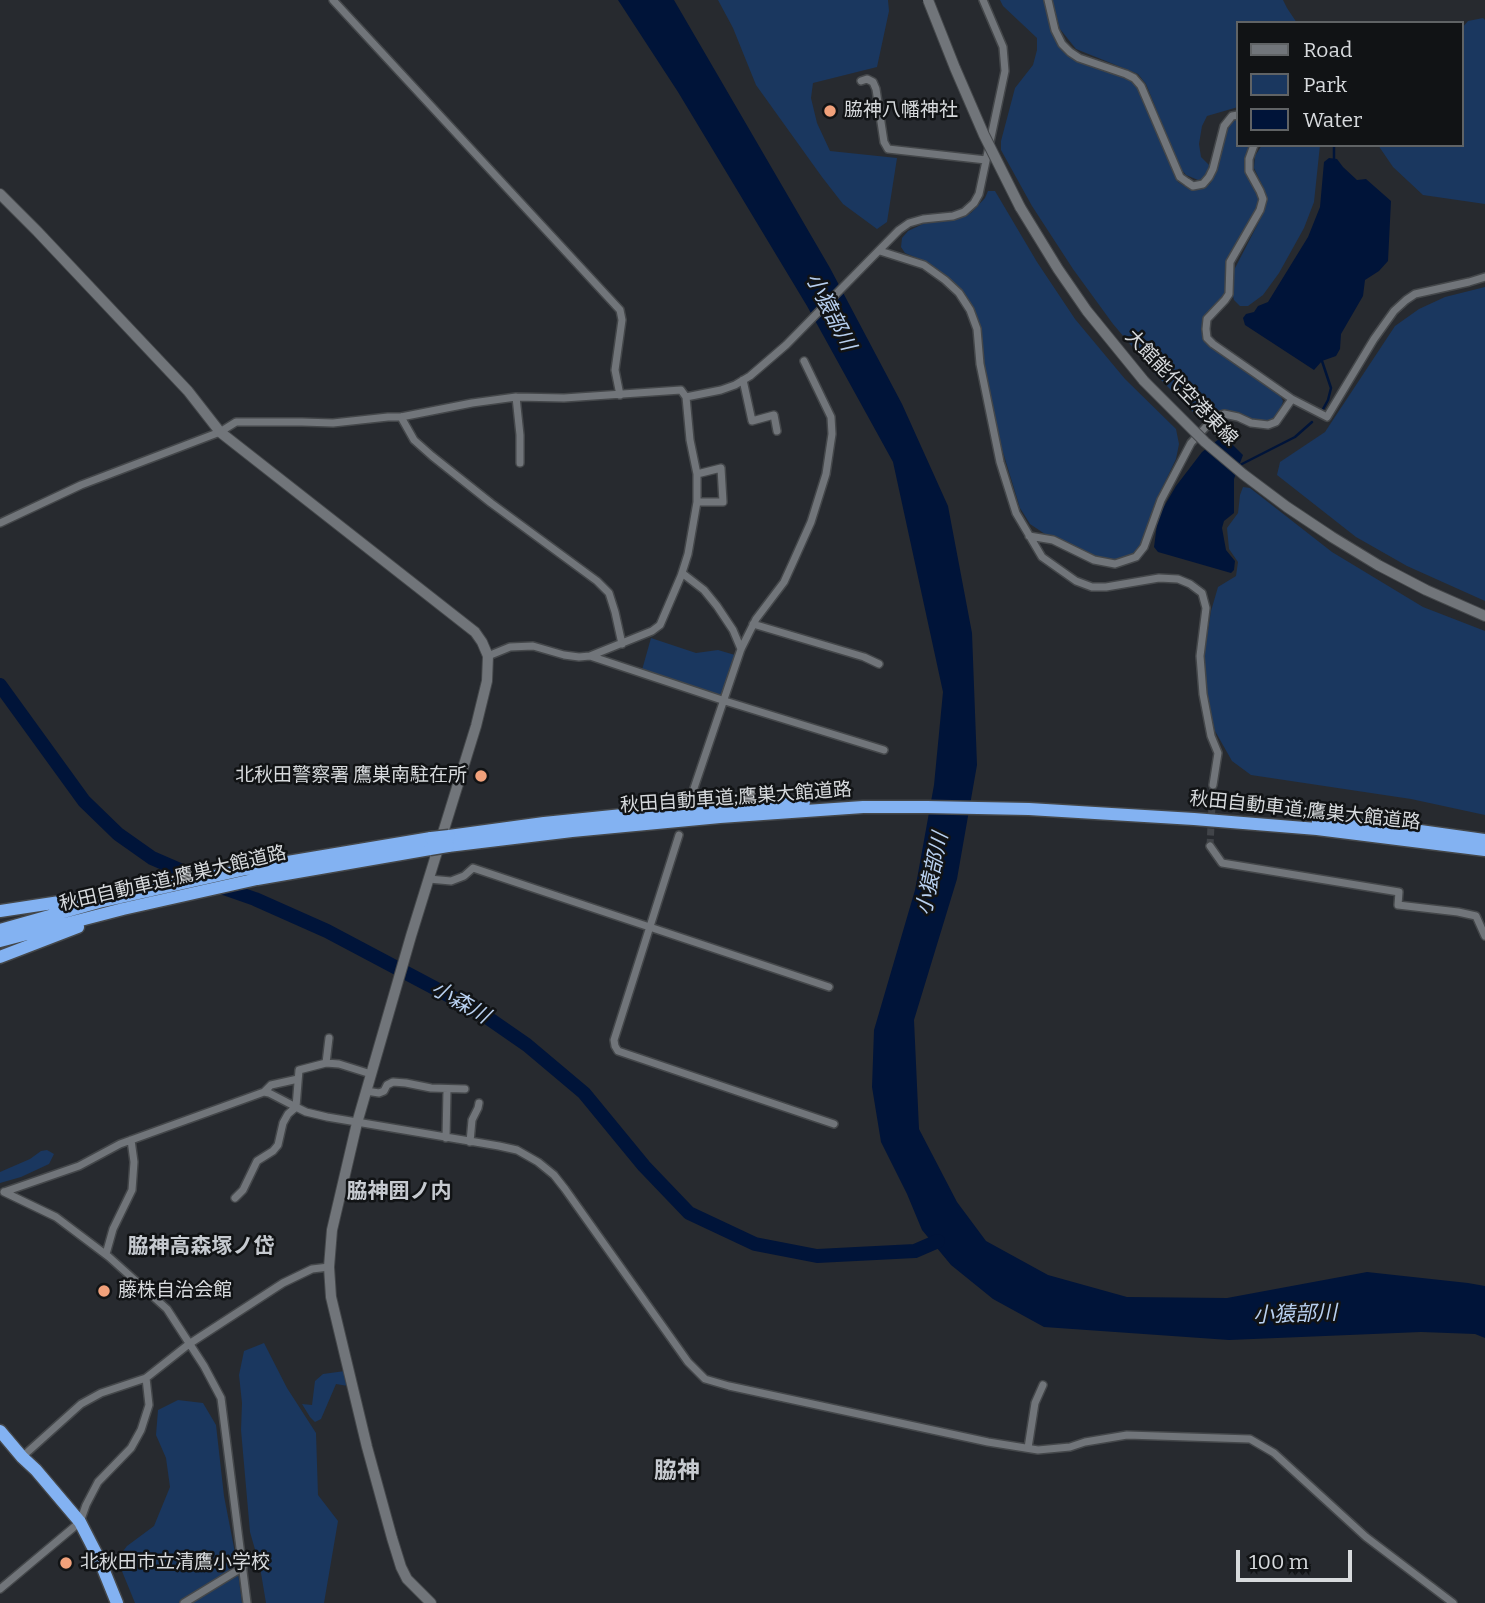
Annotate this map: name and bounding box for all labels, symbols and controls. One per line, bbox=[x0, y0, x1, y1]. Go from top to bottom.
legend bbox=[1236, 21, 1464, 147]
text: Road bbox=[1303, 37, 1352, 63]
text: Park bbox=[1303, 72, 1347, 98]
place label: 脇神八幡神社 bbox=[844, 100, 958, 122]
marker: 脇神八幡神社 bbox=[822, 103, 838, 119]
text: Water bbox=[1303, 107, 1362, 133]
water label: 小猿部川 bbox=[800, 269, 860, 355]
street label: 大館能代空港東線 bbox=[1120, 325, 1242, 451]
place label: 北秋田警察署 鷹巣南駐在所 bbox=[235, 765, 467, 787]
marker: 北秋田警察署 鷹巣南駐在所 bbox=[473, 768, 489, 784]
street label: 秋田自動車道;鷹巣大館道路 bbox=[619, 779, 853, 817]
street label: 秋田自動車道;鷹巣大館道路 bbox=[1188, 788, 1422, 834]
water label: 小猿部川 bbox=[912, 830, 954, 918]
street label: 秋田自動車道;鷹巣大館道路 bbox=[57, 842, 289, 916]
water label: 小森川 bbox=[426, 976, 494, 1030]
district label: 脇神囲ノ内 bbox=[347, 1179, 451, 1205]
district label: 脇神高森塚ノ岱 bbox=[128, 1234, 274, 1260]
place label: 藤株自治会館 bbox=[118, 1280, 232, 1302]
marker: 藤株自治会館 bbox=[96, 1283, 112, 1299]
water label: 小猿部川 bbox=[1253, 1301, 1337, 1329]
district label: 脇神 bbox=[654, 1458, 700, 1486]
scale bar bbox=[1240, 1536, 1356, 1580]
text: 100 m bbox=[1249, 1549, 1309, 1575]
place label: 北秋田市立清鷹小学校 bbox=[80, 1552, 270, 1574]
marker: 北秋田市立清鷹小学校 bbox=[58, 1555, 74, 1571]

